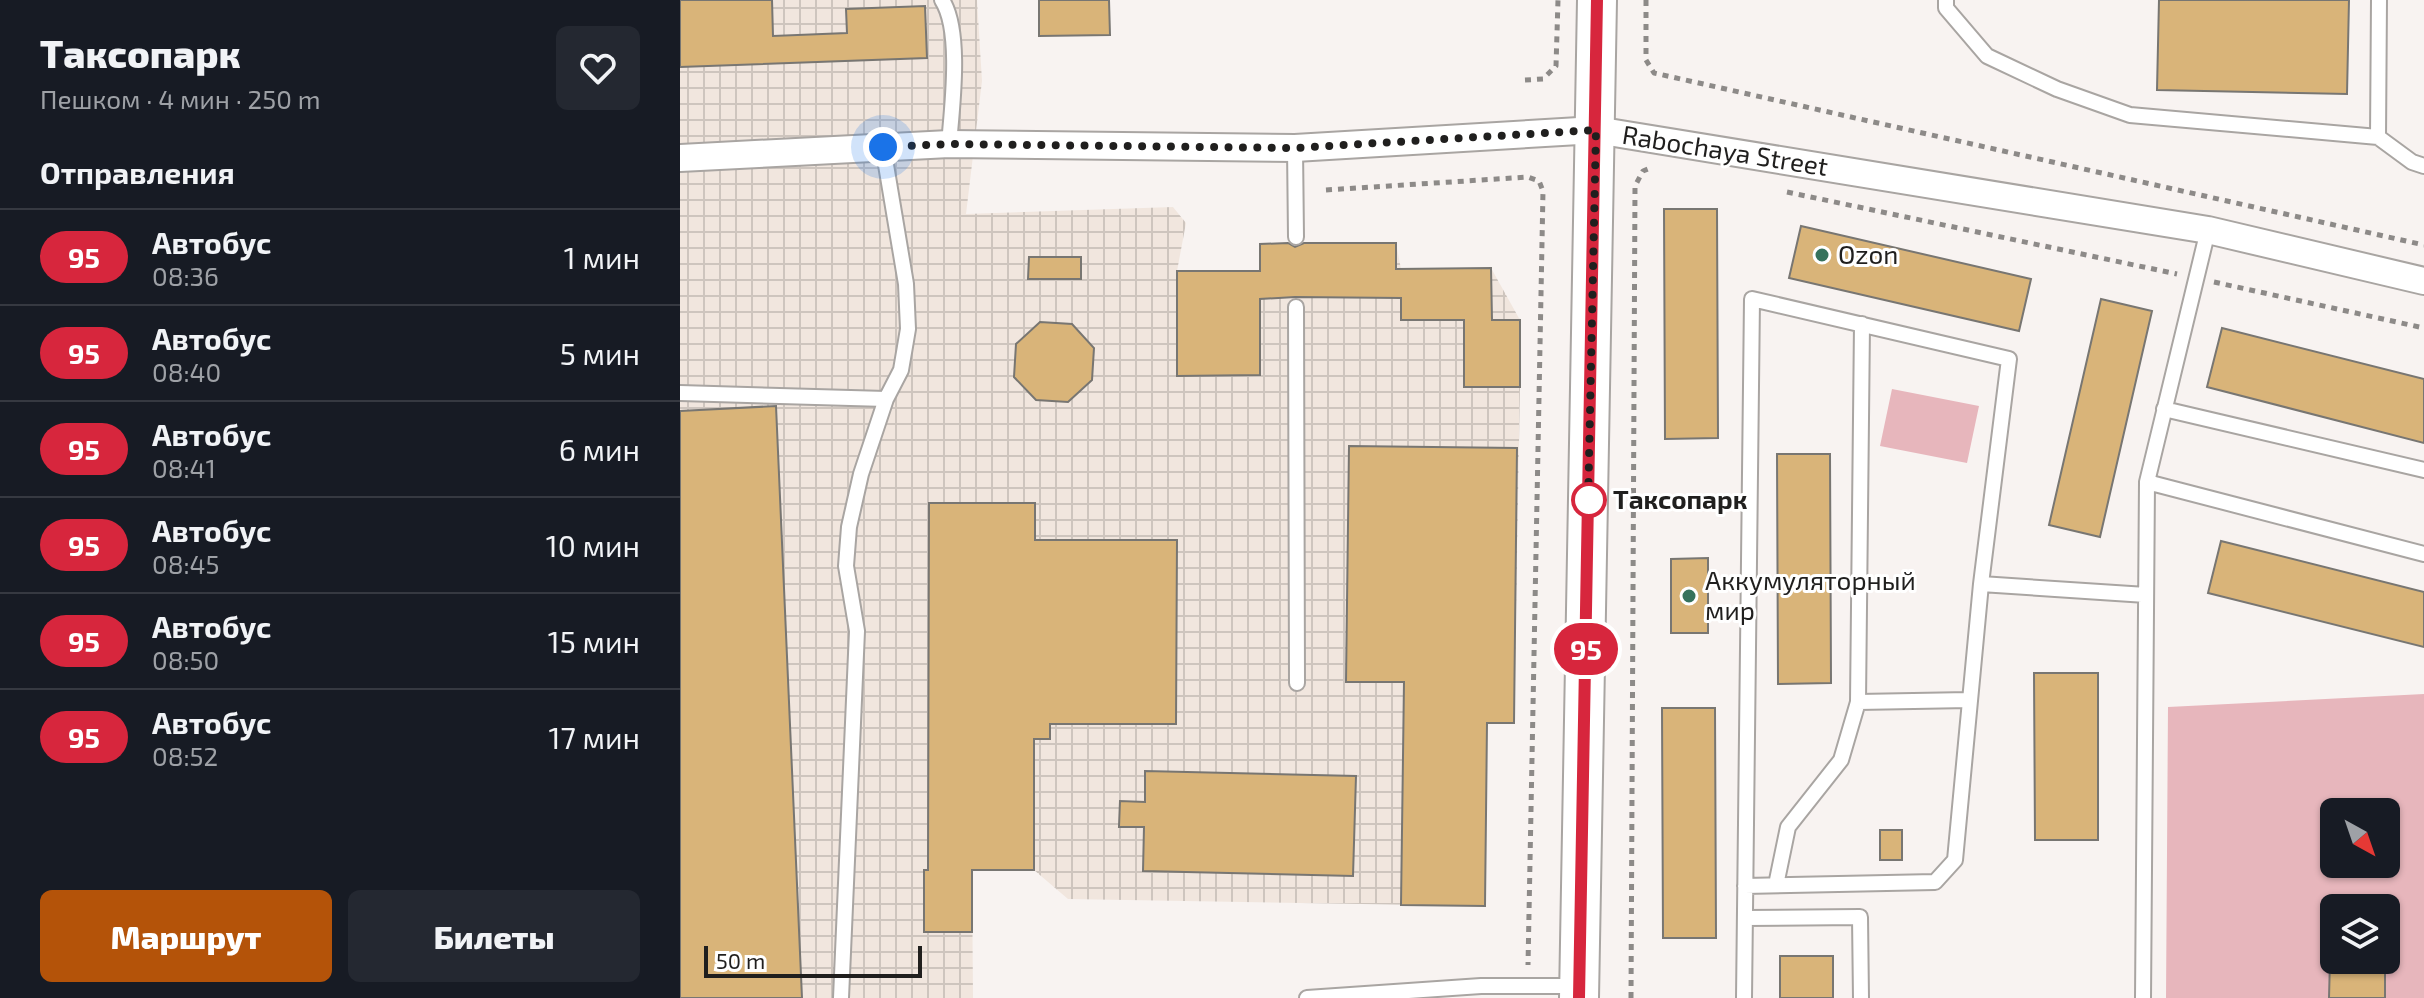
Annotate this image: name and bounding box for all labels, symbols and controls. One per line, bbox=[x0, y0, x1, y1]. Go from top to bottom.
button: heart bbox=[556, 26, 640, 110]
text: Таксопарк bbox=[40, 30, 241, 76]
text: Пешком · 4 мин · 250 m bbox=[40, 83, 320, 114]
street label: Rabochaya Street bbox=[1620, 118, 1830, 181]
your location bbox=[863, 127, 903, 167]
text: Отправления bbox=[40, 154, 235, 190]
text: Автобус bbox=[152, 224, 271, 260]
place label: Ozon bbox=[1838, 238, 1898, 269]
text: 1 мин bbox=[564, 239, 640, 275]
text: 95 bbox=[68, 240, 100, 274]
marker: Ozon bbox=[1813, 246, 1831, 264]
text: 08:36 bbox=[152, 260, 219, 291]
text: Автобус bbox=[152, 320, 271, 356]
text: 5 мин bbox=[560, 335, 640, 371]
text: 95 bbox=[68, 336, 100, 370]
text: 08:40 bbox=[152, 356, 221, 387]
text: Автобус bbox=[152, 416, 271, 452]
text: 6 мин bbox=[559, 431, 640, 467]
text: 95 bbox=[68, 432, 100, 466]
text: 08:41 bbox=[152, 452, 216, 483]
marker: Таксопарк bbox=[1572, 483, 1606, 517]
place label: Таксопарк bbox=[1613, 483, 1748, 514]
text: Автобус bbox=[152, 512, 271, 548]
text: 10 мин bbox=[546, 527, 640, 563]
text: 95 bbox=[68, 528, 100, 562]
text: 08:45 bbox=[152, 548, 220, 579]
place label: Аккумуляторный мир bbox=[1705, 564, 1916, 625]
marker: Аккумуляторный мир bbox=[1680, 587, 1698, 605]
text: Автобус bbox=[152, 608, 271, 644]
text: 15 мин bbox=[548, 623, 640, 659]
line badge: 95 bbox=[1550, 623, 1622, 675]
text: 95 bbox=[68, 624, 100, 658]
text: 95 bbox=[1570, 632, 1602, 666]
text: 08:50 bbox=[152, 644, 219, 675]
text: Автобус bbox=[152, 704, 271, 740]
text: 17 мин bbox=[549, 719, 640, 755]
text: 95 bbox=[68, 720, 100, 754]
text: 08:52 bbox=[152, 740, 218, 771]
north arrow bbox=[2320, 798, 2400, 878]
map controls bbox=[2320, 798, 2400, 974]
button: Маршрут bbox=[40, 890, 332, 982]
button: Билеты bbox=[348, 890, 640, 982]
button: layers bbox=[2320, 894, 2400, 974]
scale bar bbox=[704, 942, 922, 978]
text: 50 m bbox=[716, 947, 765, 973]

